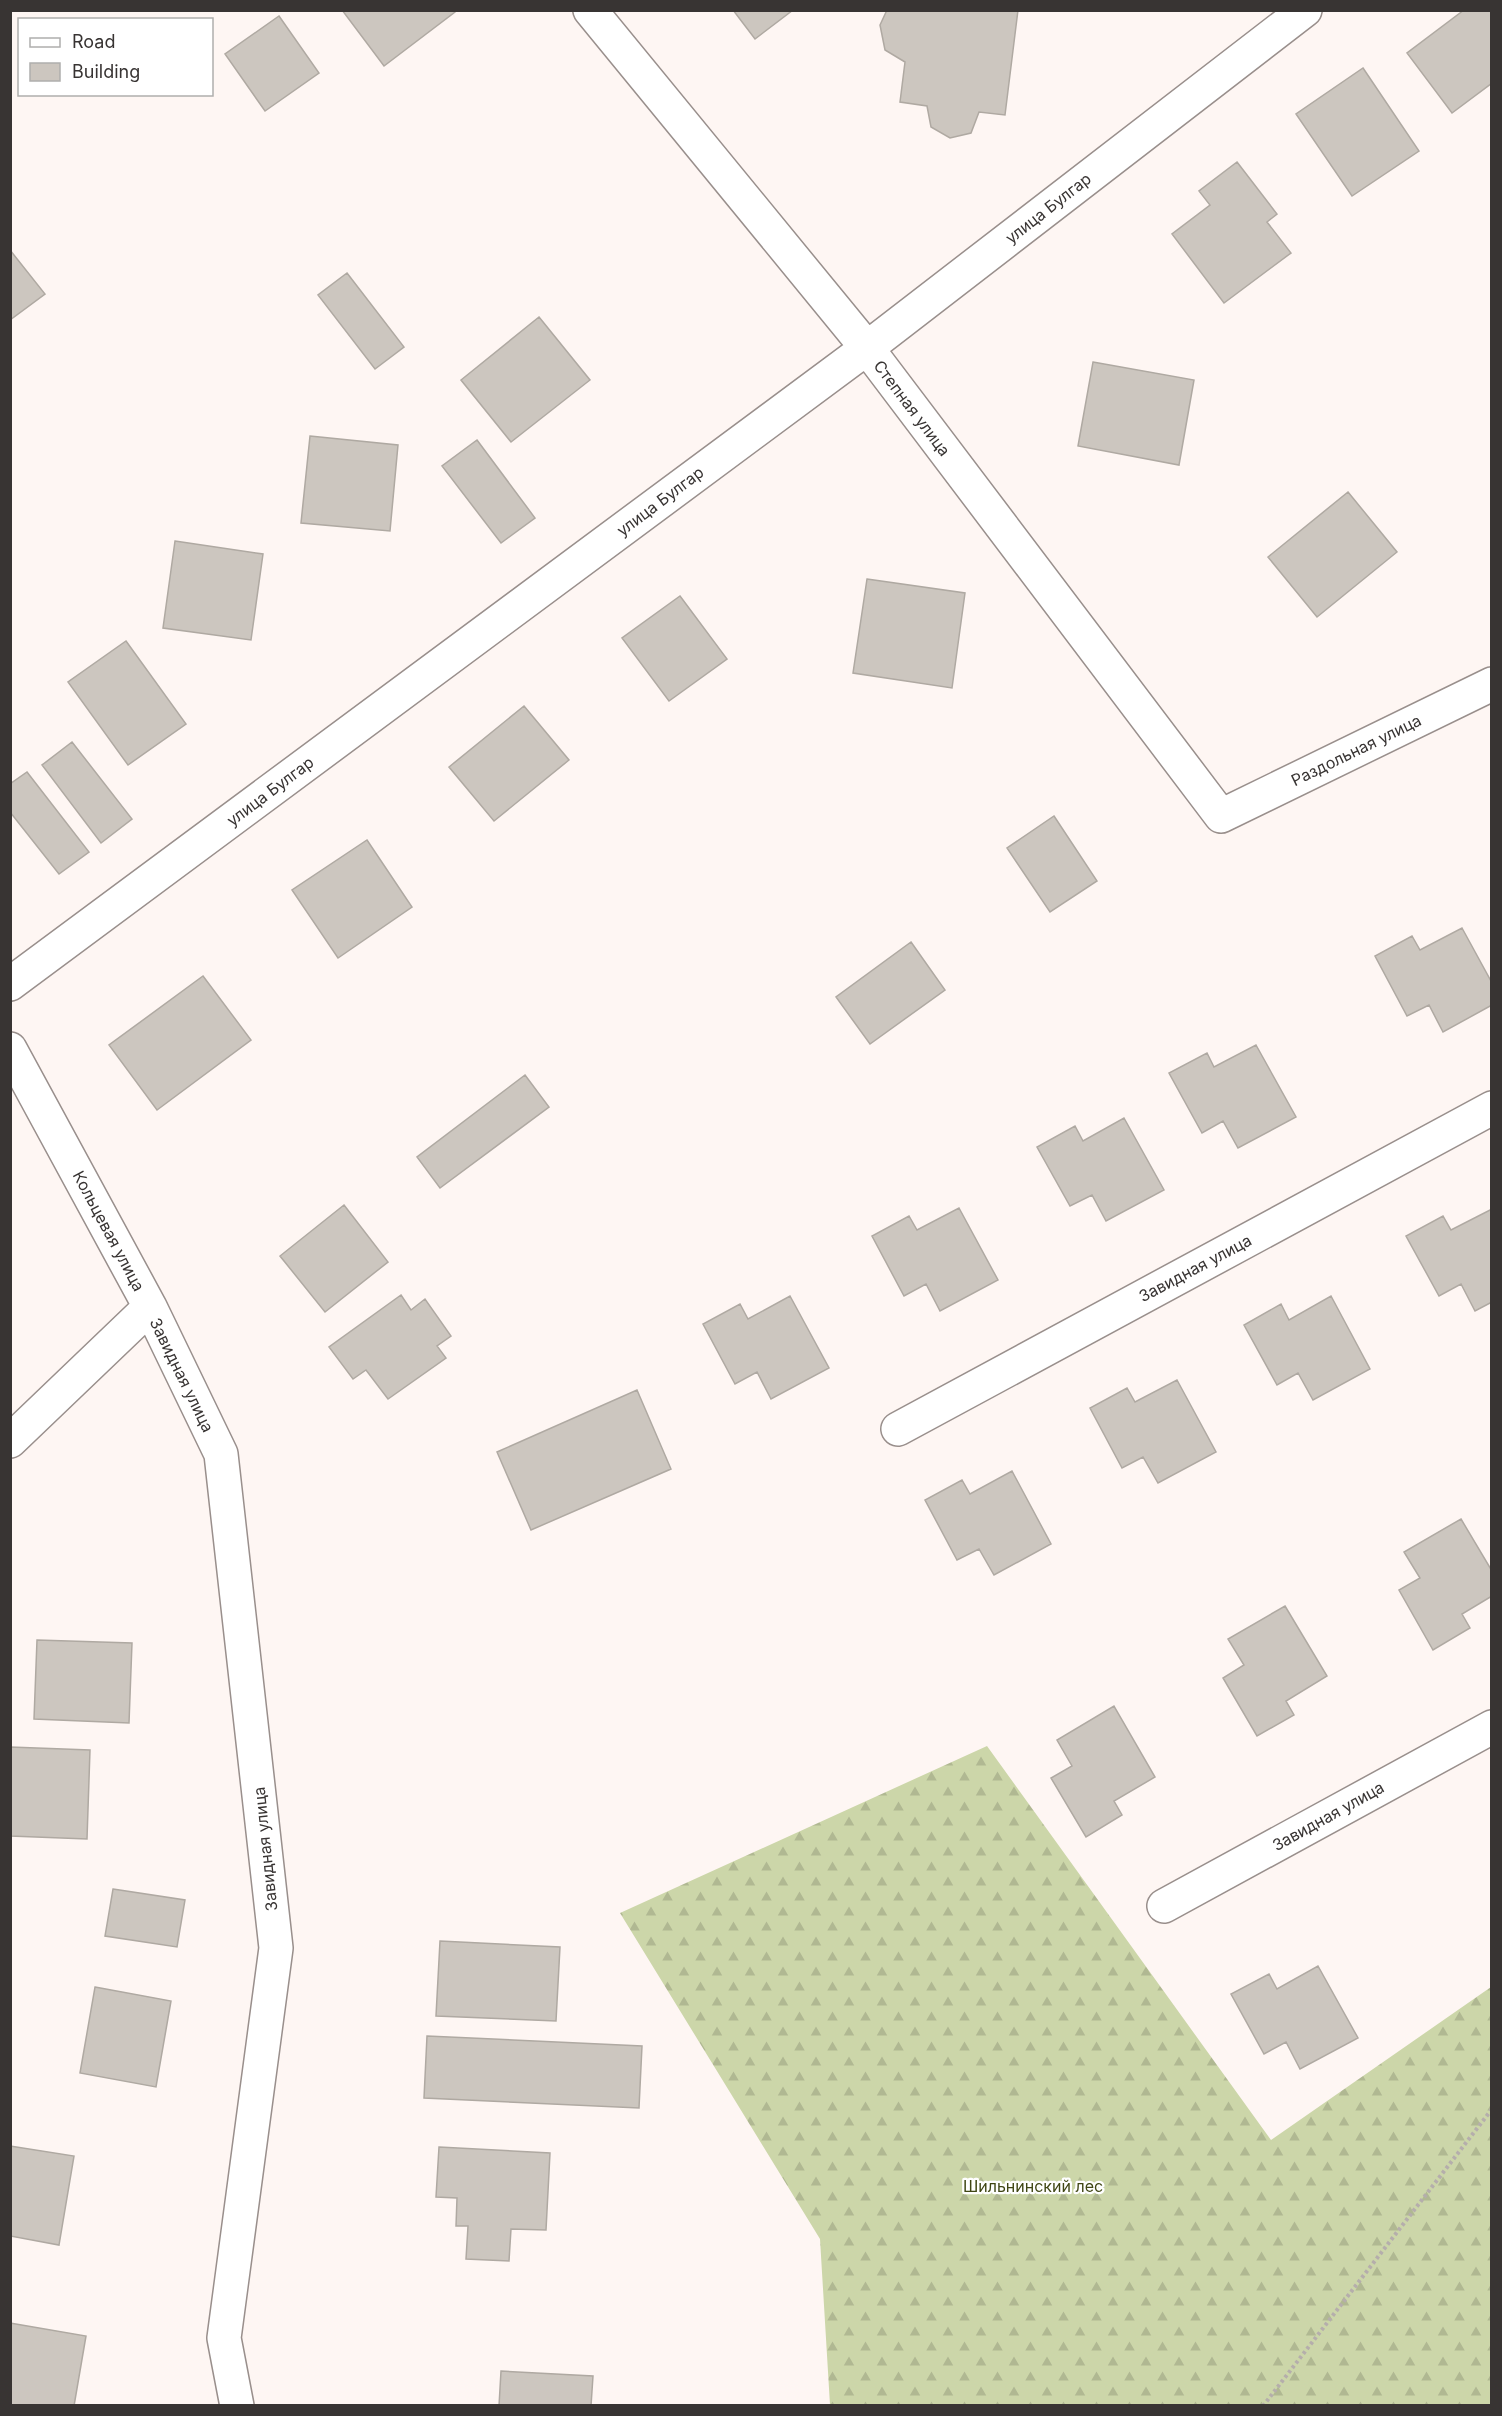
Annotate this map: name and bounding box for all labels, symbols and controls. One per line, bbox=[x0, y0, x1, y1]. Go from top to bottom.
legend bbox=[18, 18, 213, 96]
text: Road bbox=[72, 31, 115, 52]
text: Building bbox=[72, 61, 140, 82]
street label: улица Булгар bbox=[1001, 168, 1095, 248]
street label: Степная улица bbox=[869, 356, 955, 460]
street label: улица Булгар bbox=[613, 462, 707, 540]
street label: Раздольная улица bbox=[1288, 710, 1424, 790]
street label: улица Булгар bbox=[223, 752, 317, 830]
street label: Кольцевая улица bbox=[69, 1167, 149, 1295]
street label: Завидная улица bbox=[1135, 1230, 1255, 1306]
street label: Завидная улица bbox=[146, 1315, 218, 1435]
street label: Завидная улица bbox=[1269, 1777, 1387, 1855]
street label: Завидная улица bbox=[249, 1786, 281, 1912]
park label: Шильнинский лес bbox=[963, 2176, 1103, 2196]

